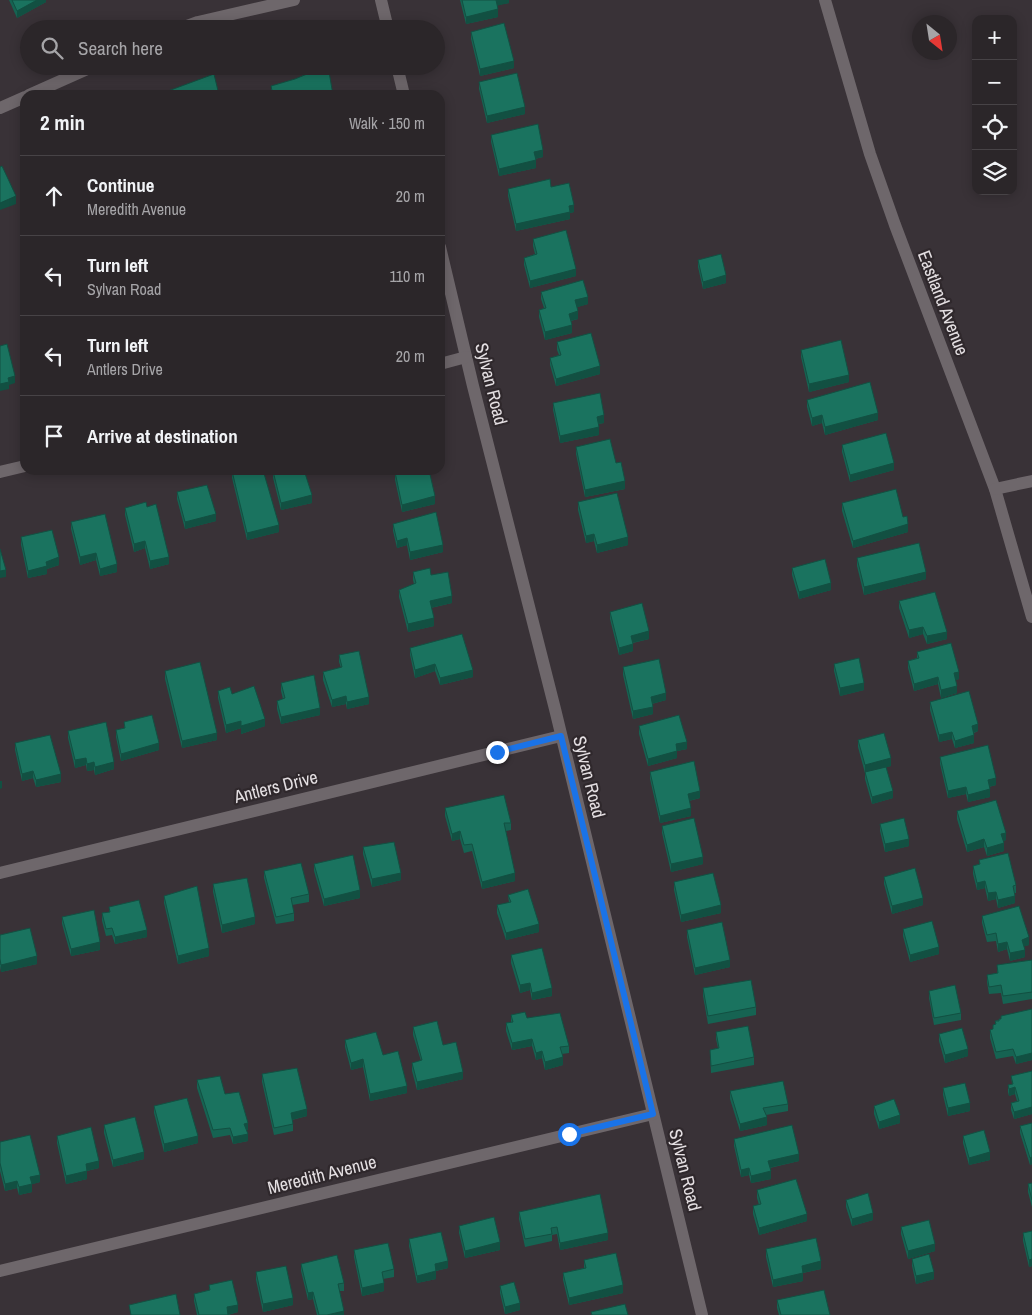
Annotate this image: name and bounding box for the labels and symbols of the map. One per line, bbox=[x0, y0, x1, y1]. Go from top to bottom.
north arrow bbox=[912, 15, 957, 60]
street label: Eastland Avenue bbox=[912, 247, 975, 359]
street label: Sylvan Road bbox=[469, 340, 514, 428]
street label: Sylvan Road bbox=[567, 733, 612, 821]
route end bbox=[486, 741, 509, 764]
street label: Antlers Drive bbox=[230, 764, 320, 809]
route start bbox=[558, 1123, 581, 1146]
street label: Sylvan Road bbox=[663, 1126, 708, 1214]
street label: Meredith Avenue bbox=[265, 1149, 379, 1200]

